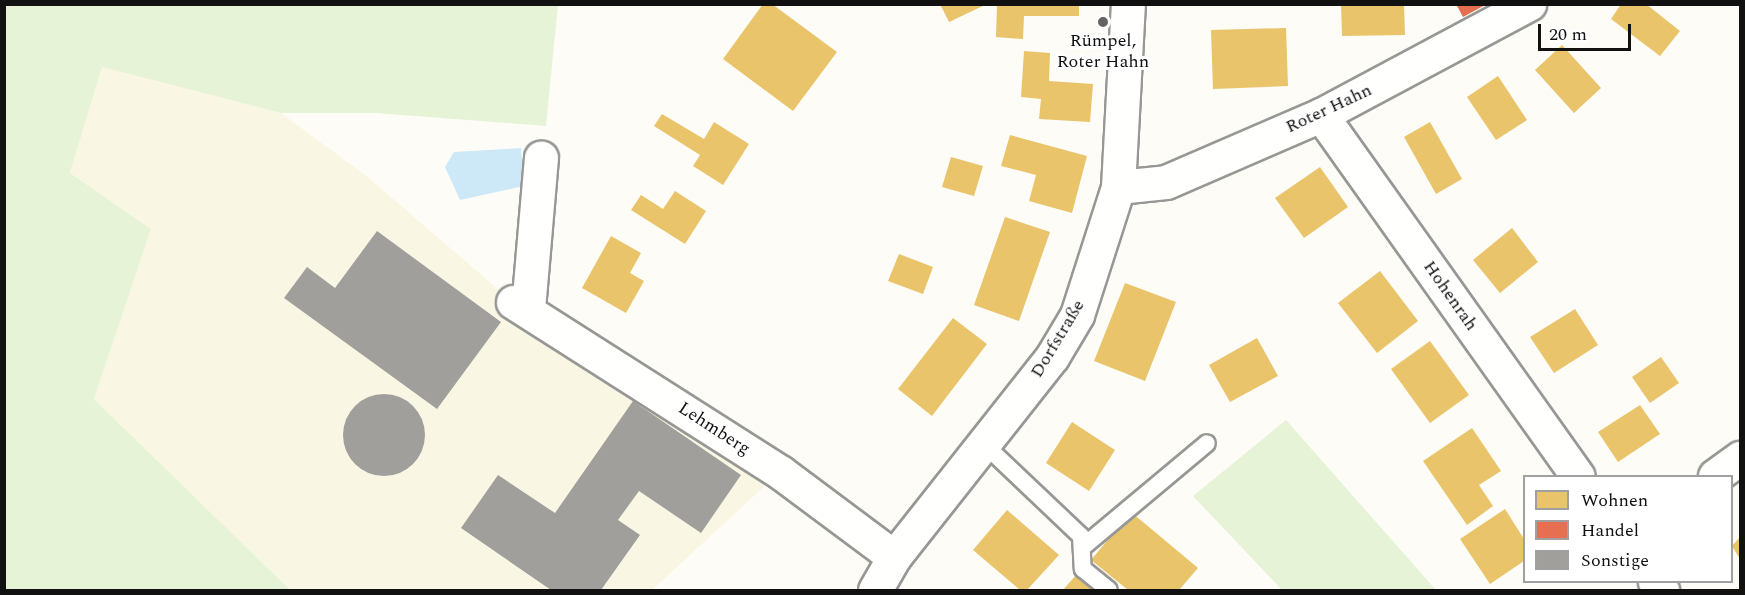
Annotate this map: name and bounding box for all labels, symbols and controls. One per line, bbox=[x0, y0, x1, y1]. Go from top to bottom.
scale bar bbox=[1541, 12, 1634, 50]
marker: Rümpel, Roter Hahn bbox=[1096, 15, 1110, 29]
text: 20 m bbox=[1549, 21, 1587, 48]
place label: Rümpel, Roter Hahn bbox=[1057, 31, 1149, 74]
street label: Roter Hahn bbox=[1282, 80, 1376, 138]
street label: Hohenrah bbox=[1418, 257, 1482, 335]
street label: Dorfstraße bbox=[1026, 296, 1090, 382]
street label: Lehmberg bbox=[674, 398, 754, 460]
legend bbox=[1523, 475, 1733, 583]
text: Wohnen bbox=[1581, 487, 1648, 514]
text: Handel bbox=[1581, 517, 1639, 544]
text: Sonstige bbox=[1581, 547, 1649, 574]

